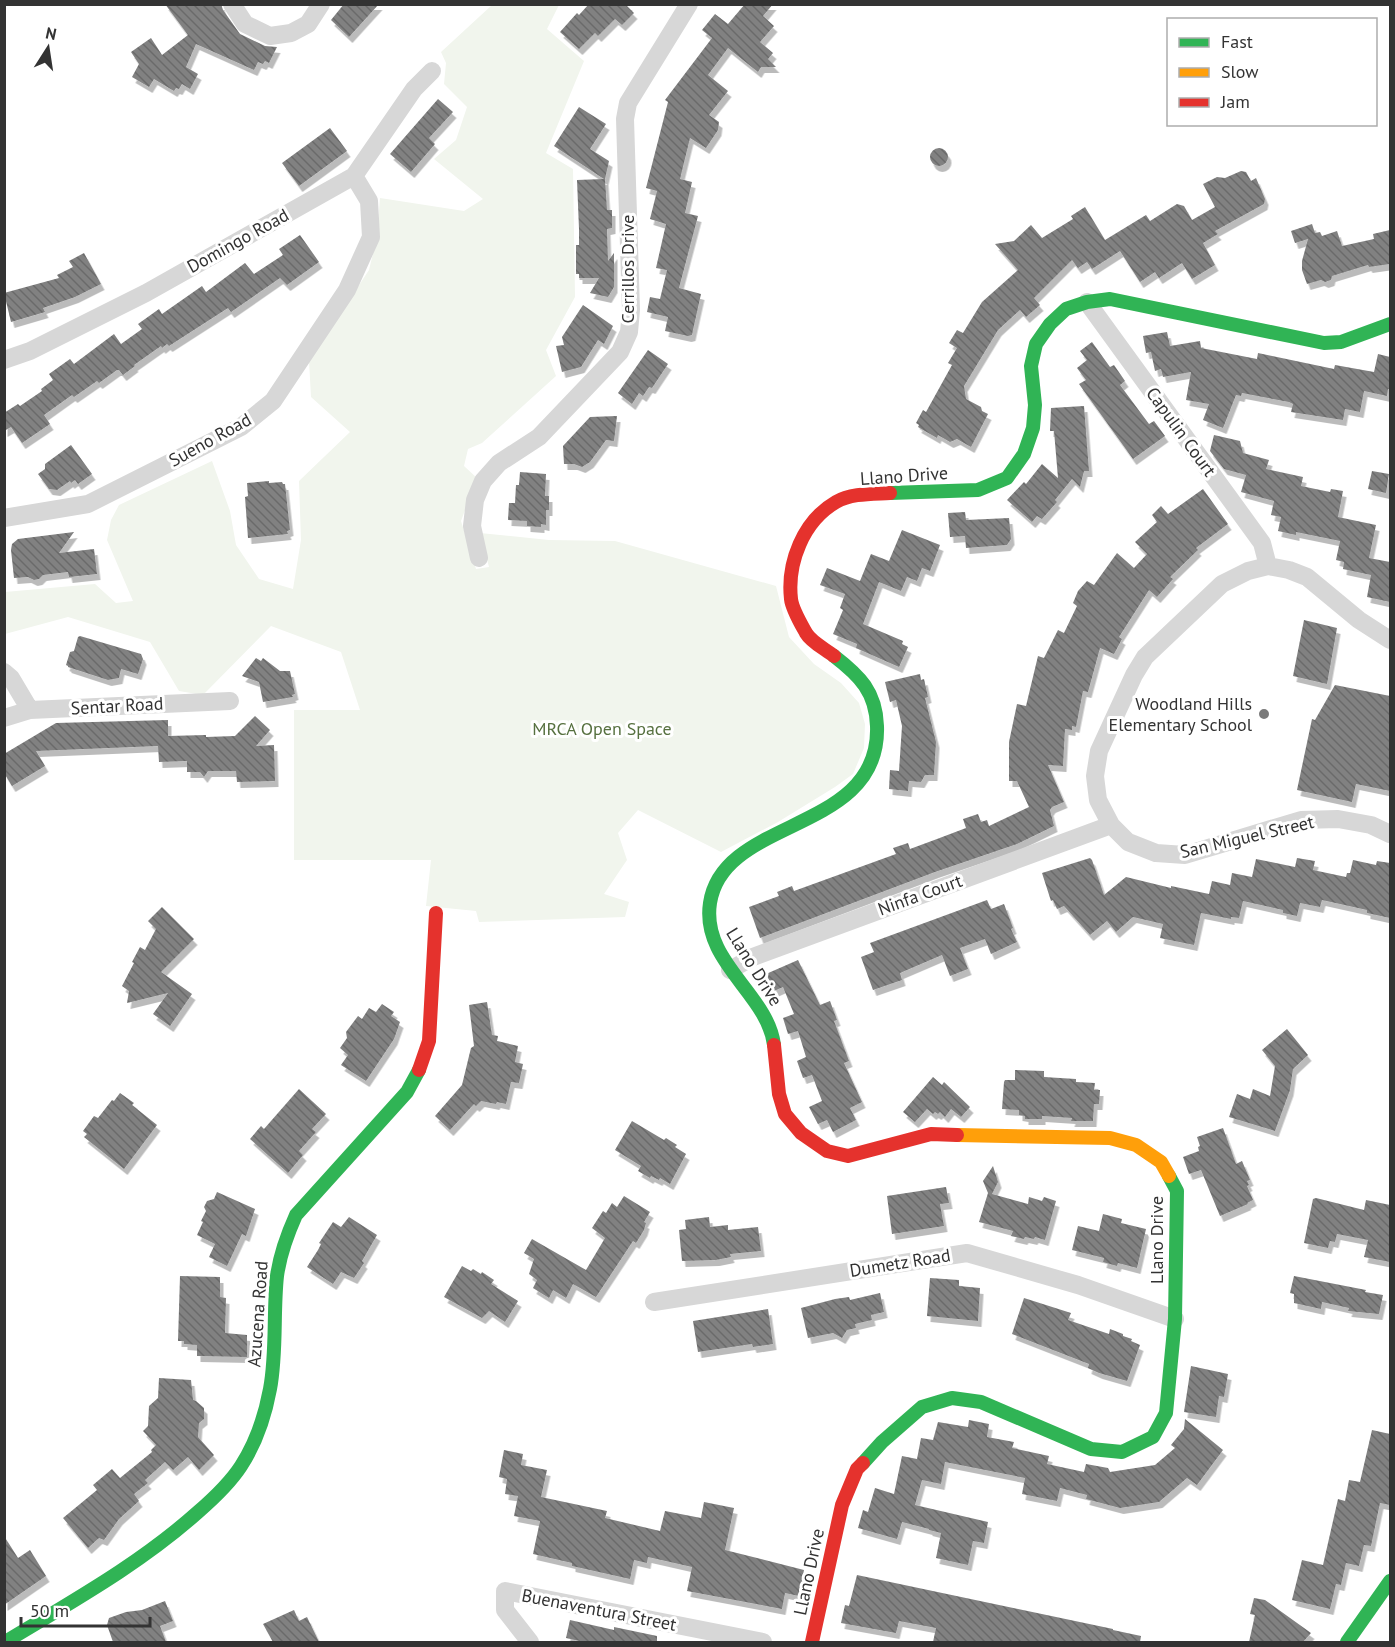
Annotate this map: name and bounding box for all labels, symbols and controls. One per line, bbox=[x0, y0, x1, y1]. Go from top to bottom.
north arrow bbox=[18, 18, 78, 78]
legend bbox=[1167, 18, 1377, 126]
text: N bbox=[44, 22, 58, 44]
text: Fast bbox=[1221, 30, 1253, 53]
text: Slow bbox=[1221, 60, 1259, 83]
text: Jam bbox=[1220, 90, 1250, 113]
street label: Domingo Road bbox=[183, 203, 293, 278]
street label: Cerrillos Drive bbox=[616, 215, 639, 323]
street label: Capulin Court bbox=[1141, 383, 1222, 481]
street label: Sueno Road bbox=[164, 407, 255, 472]
street label: Llano Drive bbox=[859, 461, 949, 490]
street label: Sentar Road bbox=[70, 692, 164, 719]
place label: Woodland Hills Elementary School bbox=[1109, 692, 1253, 736]
marker: Woodland Hills Elementary School bbox=[1257, 707, 1271, 721]
park label: MRCA Open Space bbox=[532, 717, 672, 740]
street label: San Miguel Street bbox=[1178, 810, 1316, 863]
street label: Ninfa Court bbox=[875, 869, 965, 920]
street label: Llano Drive bbox=[721, 923, 788, 1010]
street label: Llano Drive bbox=[1145, 1196, 1168, 1284]
street label: Dumetz Road bbox=[848, 1243, 952, 1282]
street label: Azucena Road bbox=[242, 1260, 273, 1368]
street label: Llano Drive bbox=[788, 1526, 829, 1617]
street label: Buenaventura Street bbox=[520, 1583, 678, 1636]
scale bar bbox=[21, 1590, 150, 1628]
text: 50 m bbox=[30, 1599, 69, 1622]

